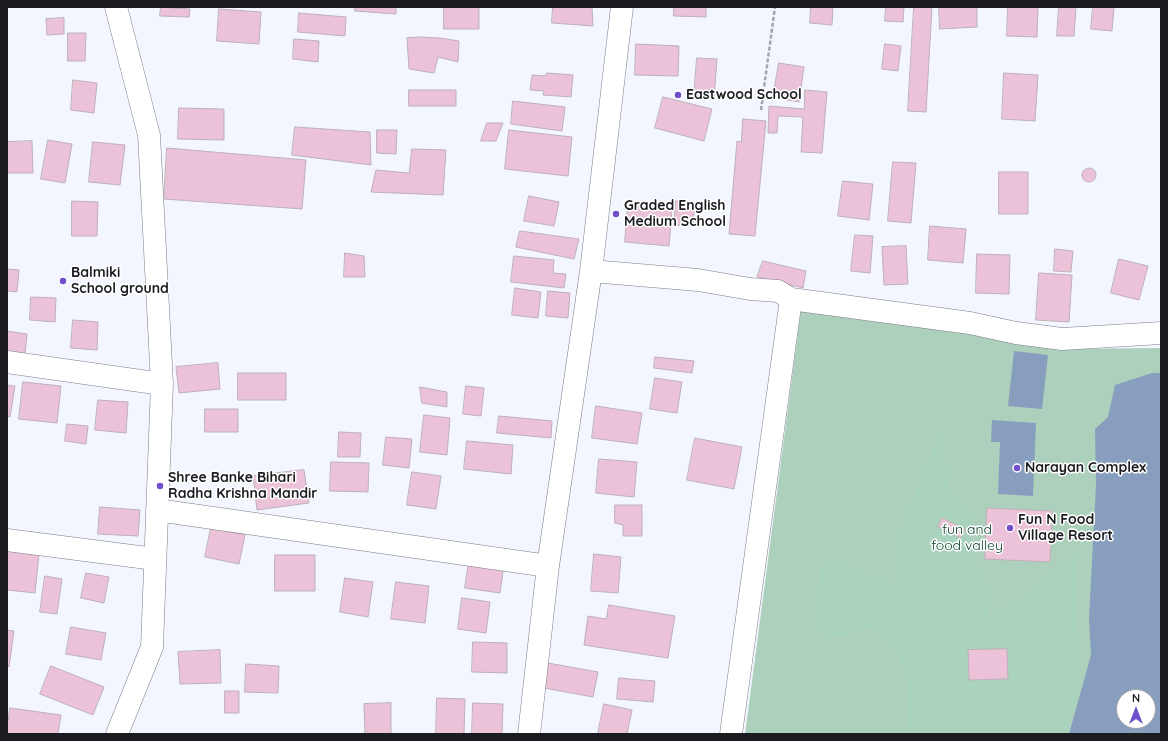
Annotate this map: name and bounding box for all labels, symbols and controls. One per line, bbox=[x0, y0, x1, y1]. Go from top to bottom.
place label: Eastwood School bbox=[686, 87, 802, 103]
marker: Eastwood School bbox=[673, 90, 683, 100]
place label: Graded English Medium School bbox=[624, 198, 726, 230]
marker: Graded English Medium School bbox=[611, 209, 621, 219]
place label: Balmiki School ground bbox=[71, 265, 169, 298]
marker: Balmiki School ground bbox=[58, 276, 68, 286]
place label: Narayan Complex bbox=[1025, 460, 1146, 476]
marker: Narayan Complex bbox=[1012, 463, 1022, 473]
place label: Shree Banke Bihari Radha Krishna Mandir bbox=[168, 470, 317, 502]
marker: Shree Banke Bihari Radha Krishna Mandir bbox=[155, 481, 165, 491]
place label: Fun N Food Village Resort bbox=[1018, 512, 1113, 544]
park label: fun and food valley bbox=[931, 522, 1003, 554]
marker: Fun N Food Village Resort bbox=[1005, 523, 1015, 533]
north arrow bbox=[1116, 689, 1156, 729]
text: N bbox=[1132, 691, 1140, 705]

